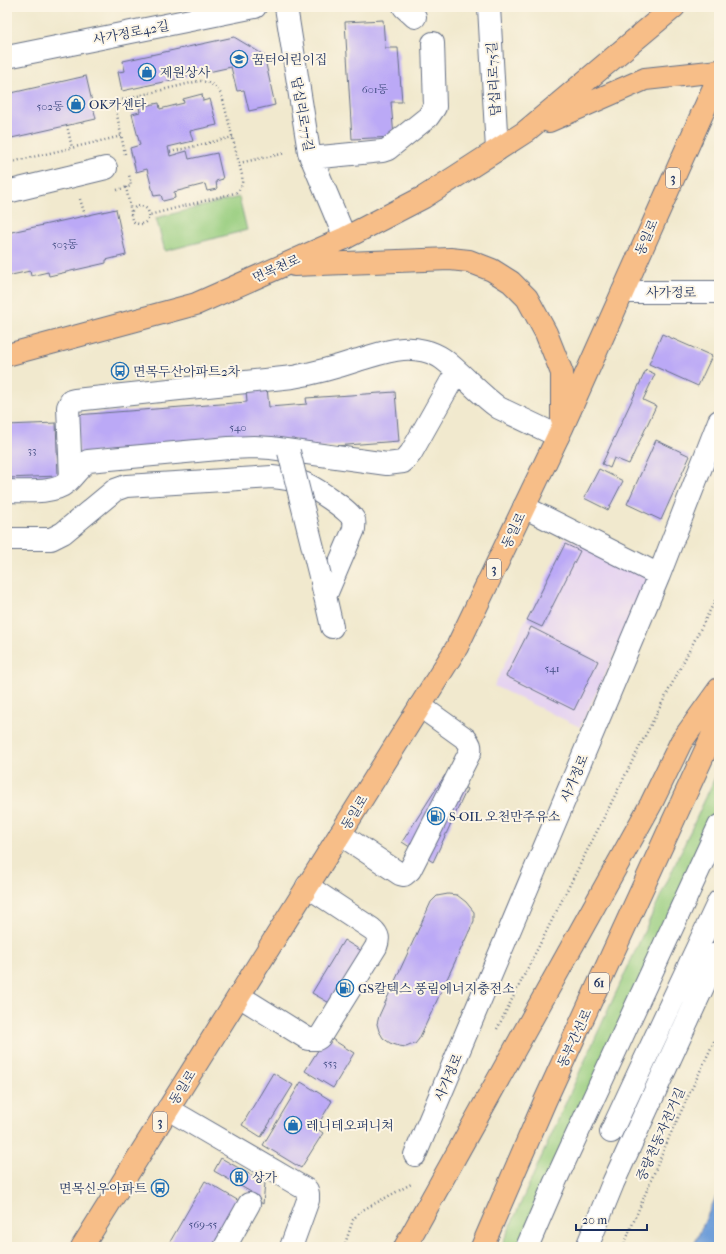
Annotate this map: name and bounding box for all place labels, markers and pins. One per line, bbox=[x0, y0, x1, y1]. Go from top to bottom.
school or university icon: 꿈터어린이집 bbox=[229, 49, 249, 69]
place label: 꿈터어린이집 bbox=[252, 52, 327, 67]
shop icon: 제원상사 bbox=[137, 62, 157, 82]
place label: 제원상사 bbox=[160, 65, 211, 80]
shop icon: OK카센타 bbox=[66, 94, 86, 114]
place label: OK카센타 bbox=[89, 97, 147, 112]
bus stop icon: 면목두산아파트2차 bbox=[110, 361, 130, 381]
place label: 면목두산아파트2차 bbox=[133, 364, 241, 379]
fuel station icon: S-OIL 오천만주유소 bbox=[426, 806, 446, 826]
place label: S-OIL 오천만주유소 bbox=[449, 809, 561, 824]
fuel station icon: GS칼텍스 풍림에너지충전소 bbox=[335, 978, 355, 998]
place label: GS칼텍스 풍림에너지충전소 bbox=[358, 981, 515, 996]
shop icon: 레니테오퍼니쳐 bbox=[283, 1115, 303, 1135]
place label: 레니테오퍼니쳐 bbox=[306, 1118, 394, 1133]
building icon: 상가 bbox=[229, 1167, 249, 1187]
place label: 상가 bbox=[252, 1170, 278, 1185]
bus stop icon: 면목신우아파트 bbox=[150, 1178, 170, 1198]
place label: 면목신우아파트 bbox=[59, 1181, 147, 1196]

